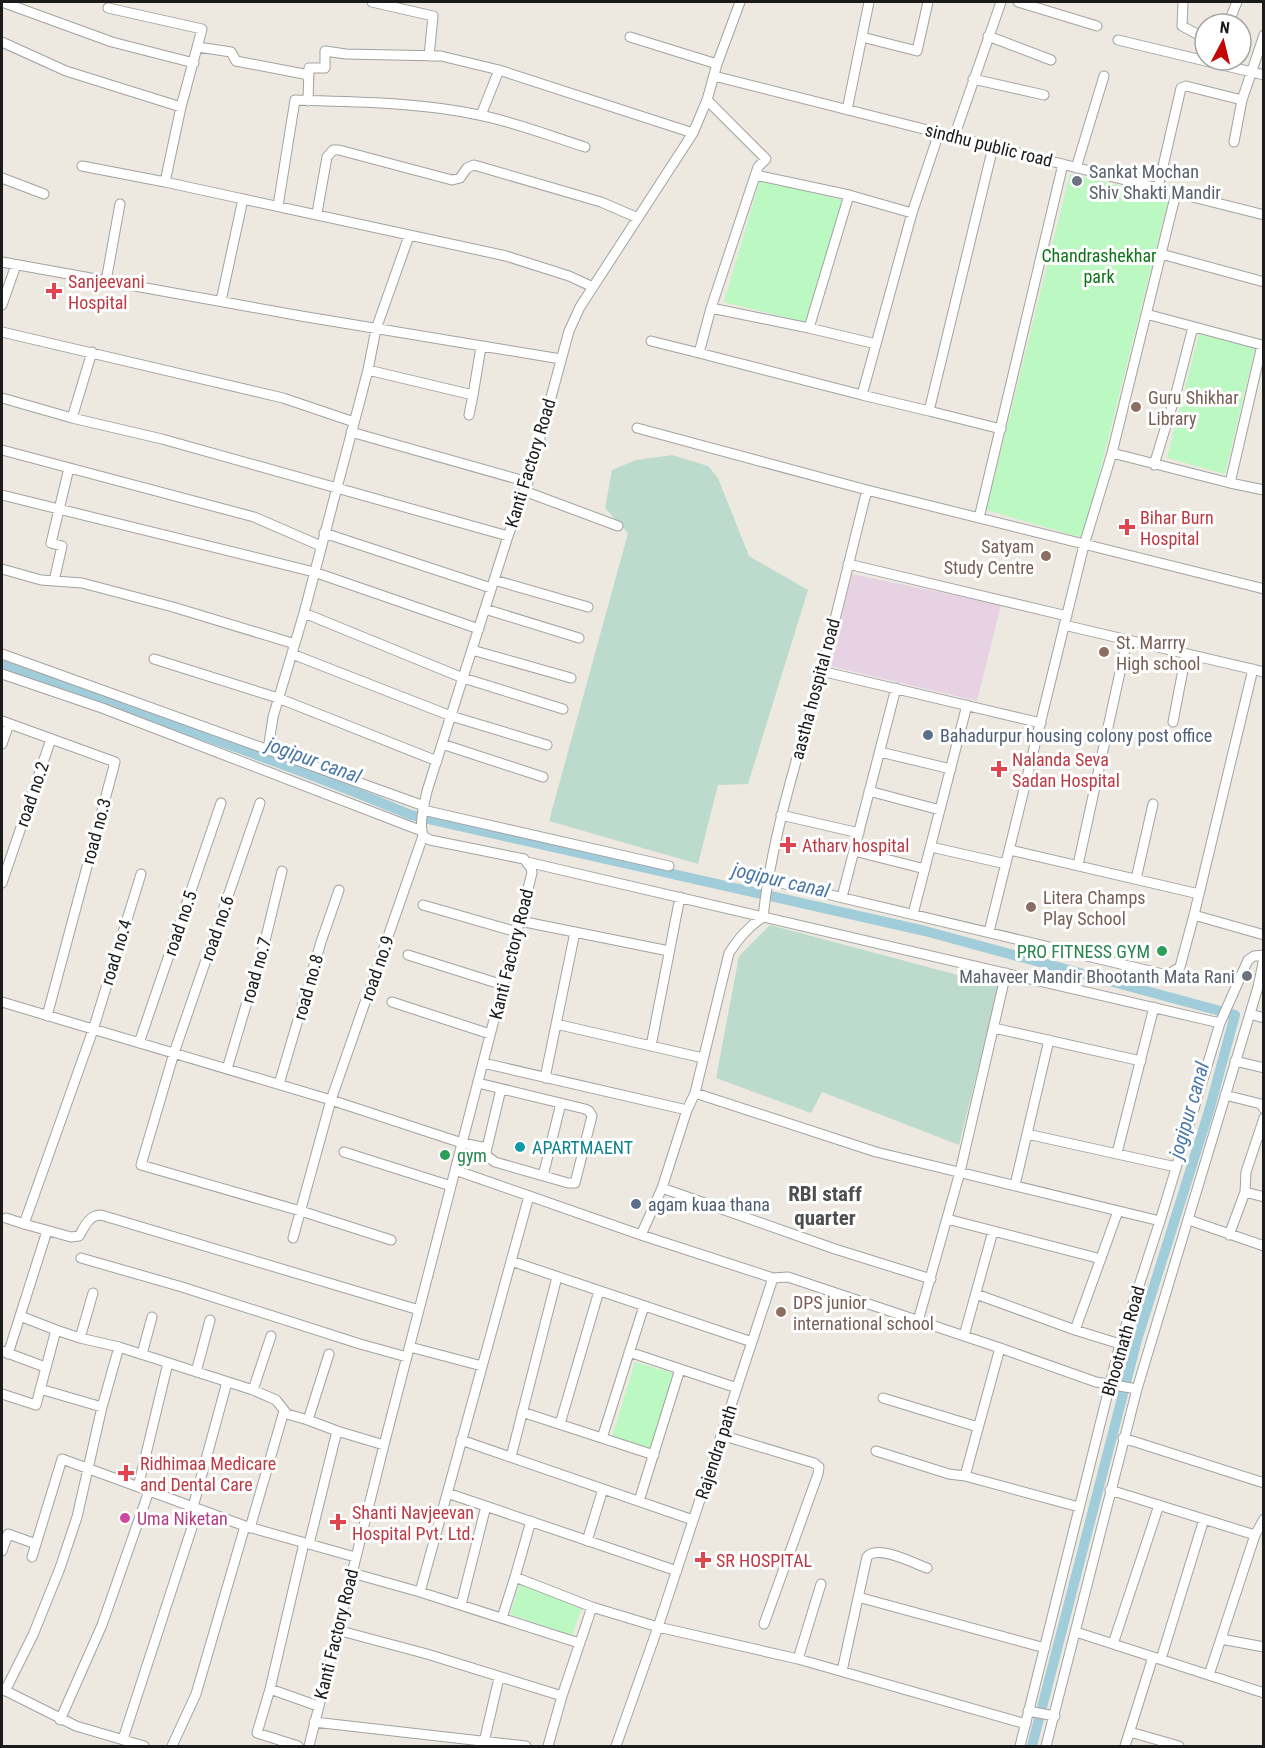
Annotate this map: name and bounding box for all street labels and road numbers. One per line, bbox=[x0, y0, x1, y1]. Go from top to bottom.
street label: sindhu public road bbox=[923, 119, 1055, 171]
street label: Kanti Factory Road bbox=[500, 396, 560, 530]
street label: aastha hospital road bbox=[786, 616, 844, 762]
street label: road no.2 bbox=[11, 759, 53, 829]
street label: road no.3 bbox=[77, 796, 115, 866]
street label: Kanti Factory Road bbox=[485, 887, 537, 1021]
street label: road no.5 bbox=[159, 888, 201, 958]
street label: road no.6 bbox=[196, 893, 238, 963]
street label: road no.4 bbox=[96, 917, 136, 987]
street label: road no.9 bbox=[356, 933, 398, 1003]
street label: road no.7 bbox=[237, 935, 275, 1005]
street label: road no.8 bbox=[289, 952, 327, 1022]
street label: Bhootnath Road bbox=[1097, 1284, 1149, 1398]
street label: Rajendra path bbox=[691, 1402, 741, 1502]
street label: Kanti Factory Road bbox=[310, 1567, 362, 1701]

